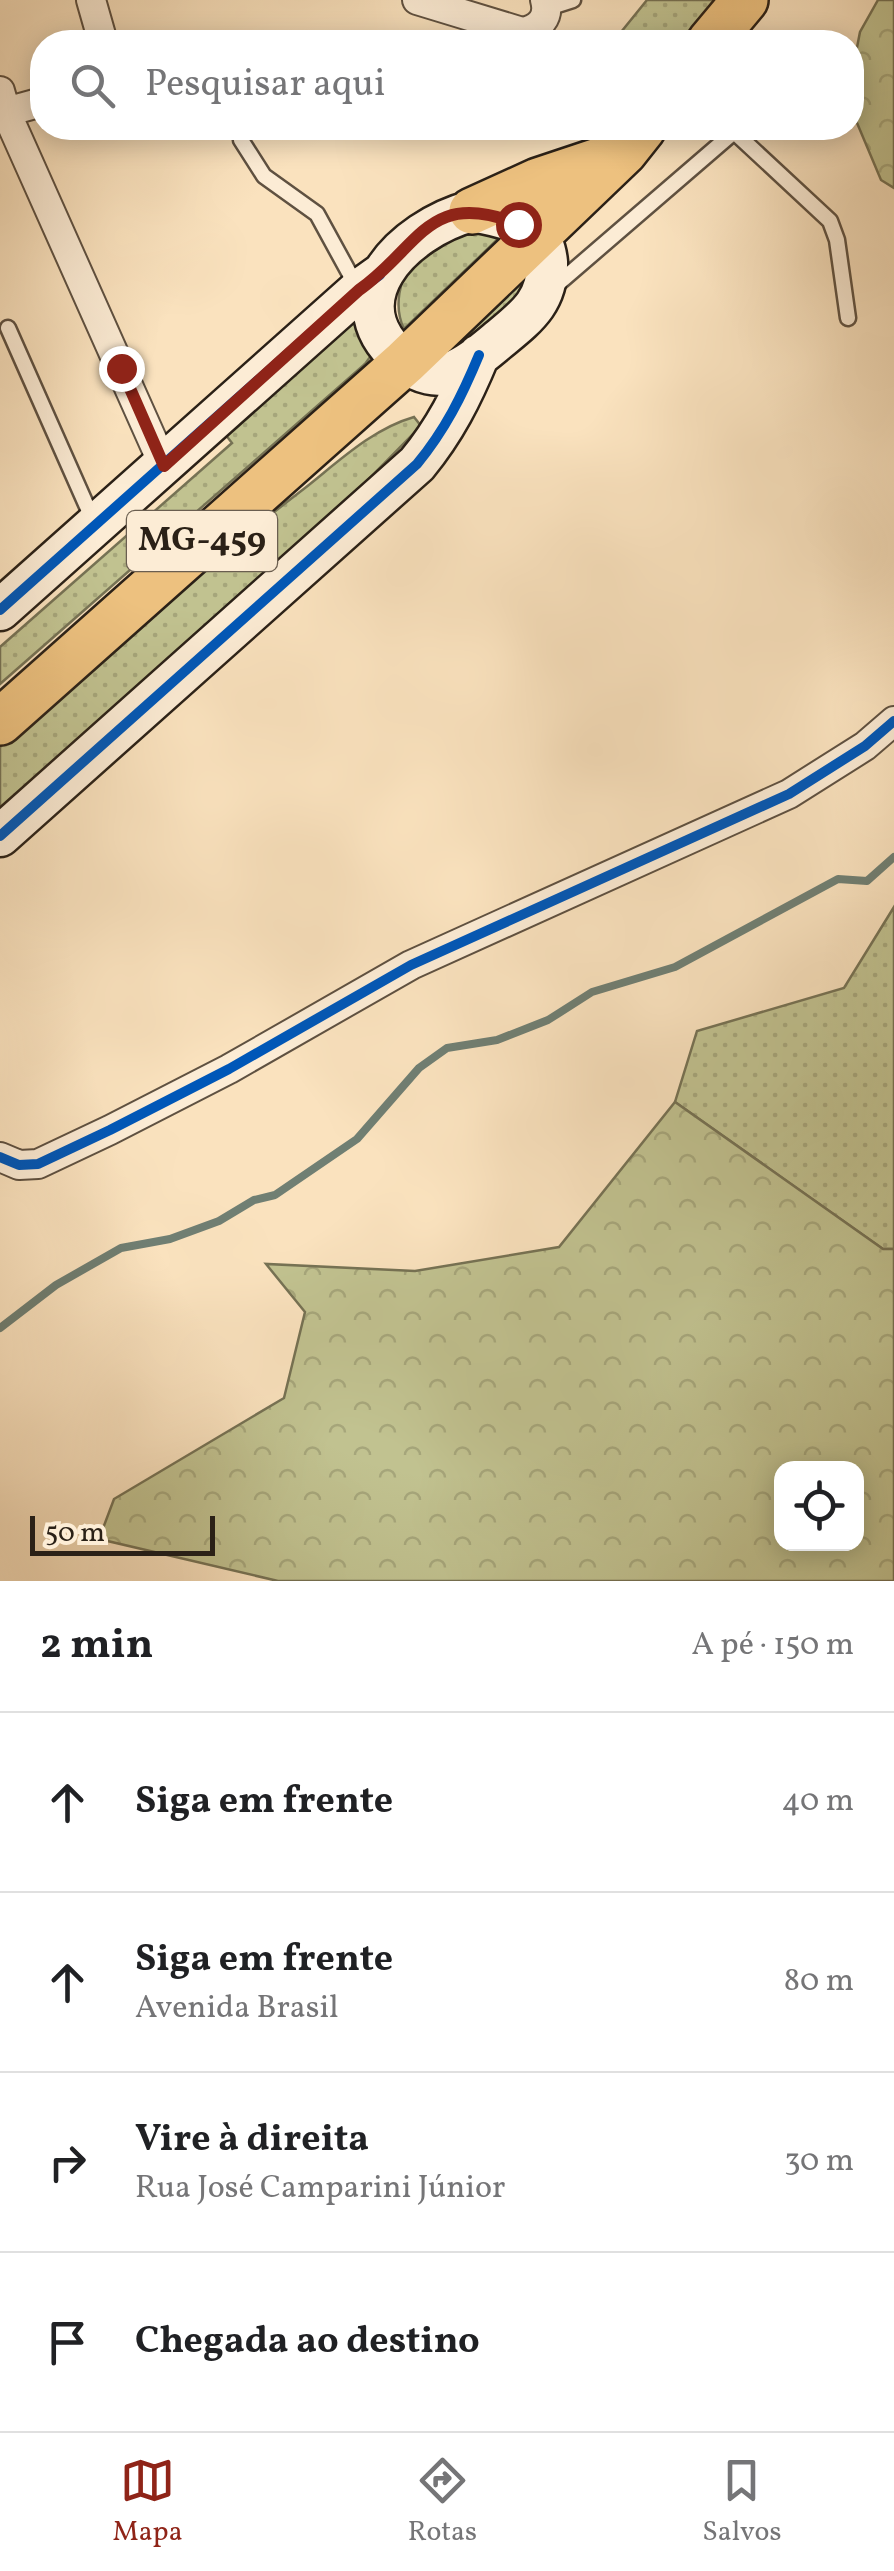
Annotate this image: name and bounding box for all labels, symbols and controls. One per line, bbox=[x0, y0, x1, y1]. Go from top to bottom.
search box bbox=[30, 30, 864, 140]
icon: search bbox=[65, 58, 120, 113]
text: Pesquisar aqui bbox=[145, 59, 385, 112]
route start bbox=[496, 202, 542, 248]
route end bbox=[99, 346, 145, 392]
road number: MG-459 bbox=[127, 511, 277, 571]
map controls bbox=[774, 1461, 864, 1551]
button: locate bbox=[774, 1461, 864, 1551]
scale bar bbox=[30, 1511, 215, 1556]
text: 50 m bbox=[45, 1514, 105, 1553]
text: 2 min bbox=[40, 1617, 153, 1676]
text: A pé · 150 m bbox=[691, 1624, 854, 1668]
icon: ahead bbox=[40, 1775, 95, 1830]
text: Siga em frente bbox=[135, 1776, 393, 1829]
text: 40 m bbox=[782, 1780, 854, 1824]
text: Siga em frente bbox=[135, 1934, 393, 1987]
icon: ahead bbox=[40, 1955, 95, 2010]
text: 80 m bbox=[784, 1960, 854, 2004]
text: Avenida Brasil bbox=[135, 1987, 339, 2031]
text: Vire à direita bbox=[135, 2114, 369, 2167]
icon: right bbox=[40, 2135, 95, 2190]
text: 30 m bbox=[784, 2140, 854, 2184]
text: Rua José Camparini Júnior bbox=[135, 2167, 505, 2211]
icon: arrive bbox=[40, 2315, 95, 2370]
text: Chegada ao destino bbox=[135, 2316, 480, 2369]
tab: Mapa bbox=[113, 2453, 183, 2552]
tab: Rotas bbox=[408, 2453, 477, 2552]
tab: Salvos bbox=[702, 2453, 781, 2552]

